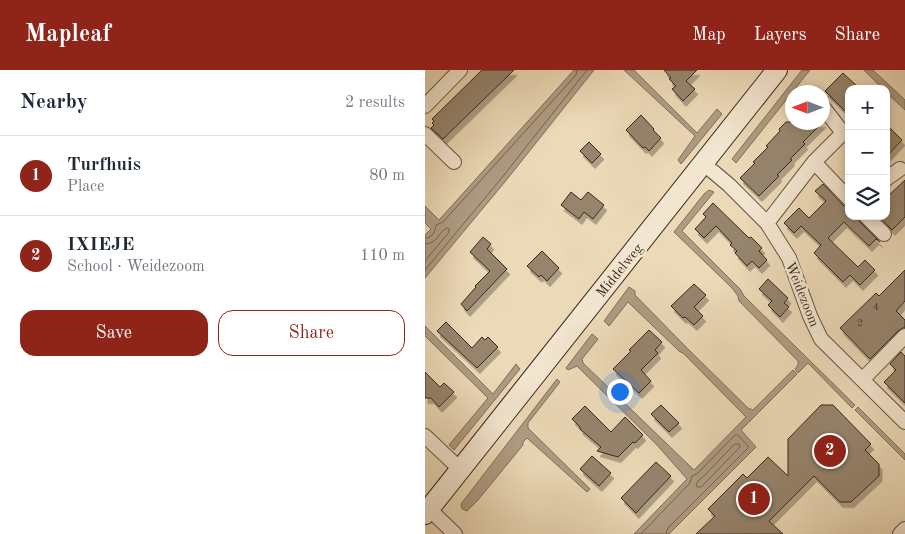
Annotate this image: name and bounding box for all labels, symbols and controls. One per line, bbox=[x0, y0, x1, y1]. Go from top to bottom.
text: Mapleaf bbox=[25, 23, 111, 47]
text: Map bbox=[692, 26, 726, 44]
text: Layers bbox=[754, 26, 806, 44]
text: Share bbox=[834, 26, 880, 44]
north arrow bbox=[785, 85, 830, 130]
map controls bbox=[845, 85, 890, 220]
button: + bbox=[845, 85, 890, 130]
text: Nearby bbox=[20, 92, 88, 113]
text: 2 results bbox=[345, 95, 405, 111]
button: − bbox=[845, 130, 890, 175]
text: Turfhuis bbox=[67, 156, 141, 175]
text: 1 bbox=[31, 168, 41, 184]
text: 80 m bbox=[369, 168, 405, 184]
button: layers bbox=[845, 175, 890, 220]
text: Place bbox=[67, 179, 104, 195]
text: IXIEJE bbox=[67, 236, 134, 255]
street label: Middelweg bbox=[594, 241, 646, 300]
text: 2 bbox=[31, 248, 41, 264]
text: 110 m bbox=[360, 248, 405, 264]
text: School · Weidezoom bbox=[67, 259, 205, 275]
street label: Weidezoom bbox=[783, 260, 821, 329]
house number: 4 bbox=[873, 302, 879, 313]
button: Save bbox=[20, 310, 208, 356]
button: Share bbox=[218, 310, 405, 356]
house number: 2 bbox=[857, 318, 863, 329]
your location bbox=[607, 379, 633, 405]
pin: 2 bbox=[814, 432, 846, 470]
pin: 1 bbox=[738, 480, 770, 518]

